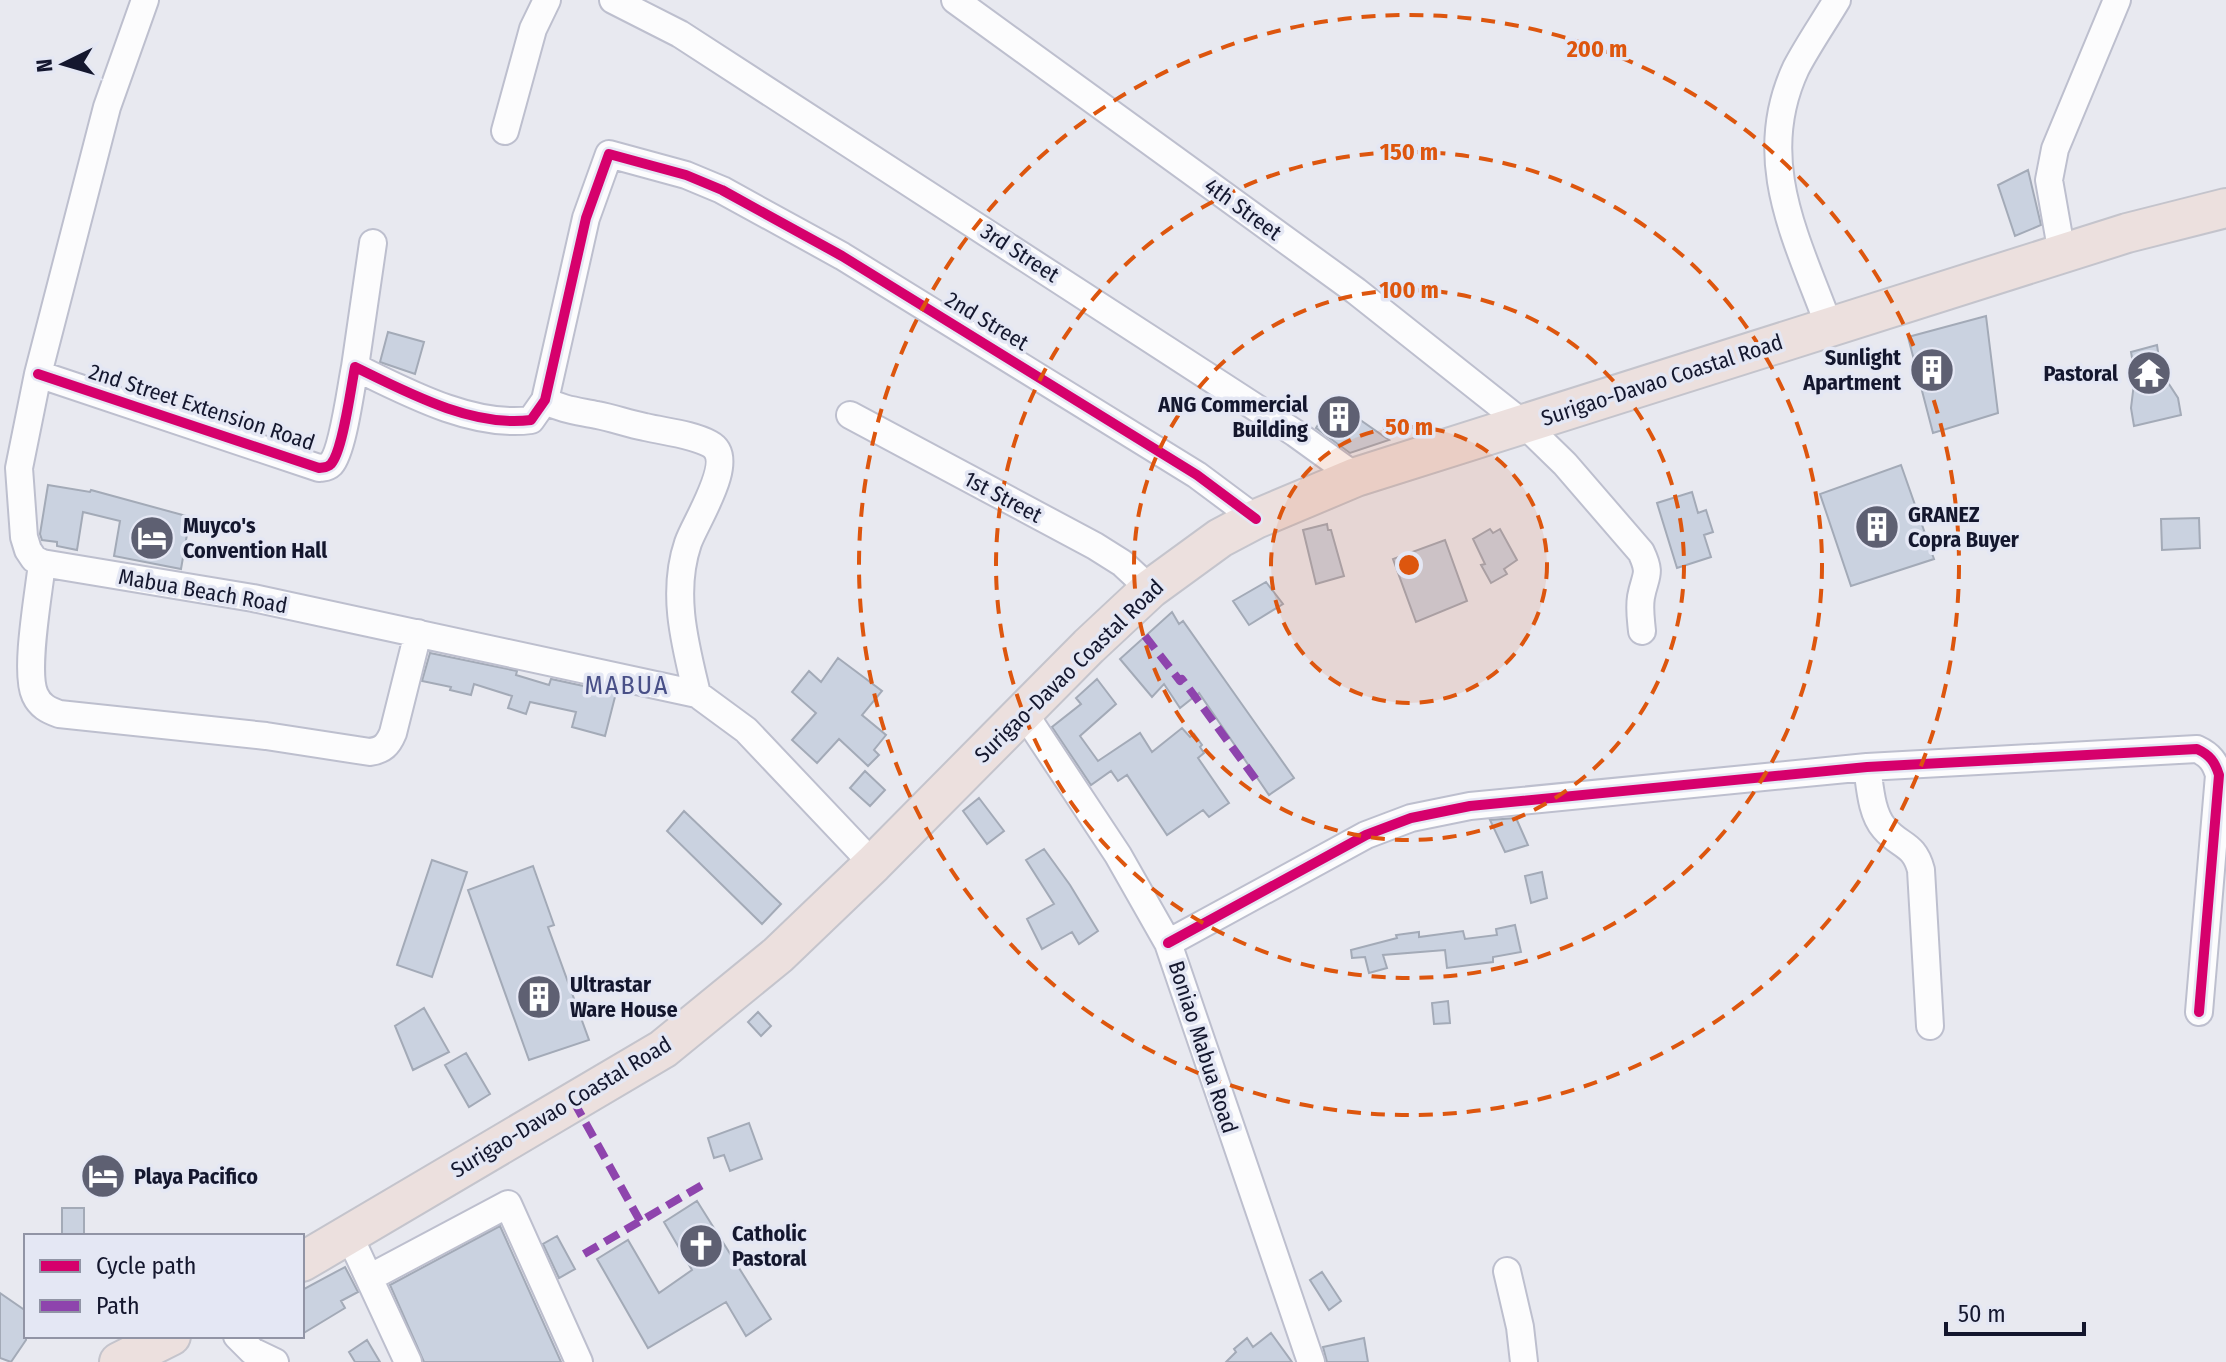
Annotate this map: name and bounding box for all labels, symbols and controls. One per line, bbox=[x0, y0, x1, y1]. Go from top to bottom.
north arrow bbox=[24, 24, 104, 104]
text: 200 m bbox=[1566, 35, 1627, 63]
text: N bbox=[31, 58, 59, 73]
text: 150 m bbox=[1380, 138, 1438, 166]
street label: 4th Street bbox=[1199, 172, 1287, 246]
street label: 3rd Street bbox=[976, 218, 1065, 289]
text: 100 m bbox=[1379, 276, 1439, 304]
street label: 2nd Street bbox=[940, 286, 1034, 357]
street label: Surigao-Davao Coastal Road bbox=[1538, 328, 1786, 432]
place label: Sunlight Apartment bbox=[1802, 344, 1901, 396]
building icon: Sunlight Apartment bbox=[1908, 346, 1956, 394]
temple icon: Pastoral bbox=[2125, 349, 2173, 397]
street label: 2nd Street Extension Road bbox=[86, 358, 318, 456]
place label: Pastoral bbox=[2043, 360, 2119, 387]
place label: ANG Commercial Building bbox=[1157, 391, 1309, 443]
building icon: ANG Commercial Building bbox=[1315, 393, 1363, 441]
text: 50 m bbox=[1385, 413, 1433, 441]
street label: 1st Street bbox=[959, 465, 1047, 529]
place label: GRANEZ Copra Buyer bbox=[1908, 501, 2020, 553]
building icon: GRANEZ Copra Buyer bbox=[1853, 503, 1901, 551]
place label: Muyco's Convention Hall bbox=[183, 512, 328, 564]
hotel icon: Muyco's Convention Hall bbox=[128, 514, 176, 562]
centre of rings bbox=[1395, 551, 1423, 579]
street label: Mabua Beach Road bbox=[117, 563, 289, 619]
street label: Surigao-Davao Coastal Road bbox=[969, 574, 1169, 768]
district label: MABUA bbox=[584, 670, 670, 701]
street label: Boniao Mabua Road bbox=[1162, 957, 1244, 1137]
place label: Ultrastar Ware House bbox=[570, 971, 678, 1023]
building icon: Ultrastar Ware House bbox=[515, 973, 563, 1021]
street label: Surigao-Davao Coastal Road bbox=[446, 1030, 676, 1184]
hotel icon: Playa Pacifico bbox=[79, 1152, 127, 1200]
place label: Playa Pacifico bbox=[134, 1163, 258, 1190]
place label: Catholic Pastoral bbox=[732, 1220, 808, 1272]
church icon: Catholic Pastoral bbox=[677, 1222, 725, 1270]
legend bbox=[24, 1234, 304, 1338]
text: Cycle path bbox=[96, 1252, 196, 1280]
scale bar bbox=[1946, 1286, 2084, 1336]
text: Path bbox=[96, 1292, 140, 1320]
text: 50 m bbox=[1958, 1300, 2006, 1328]

